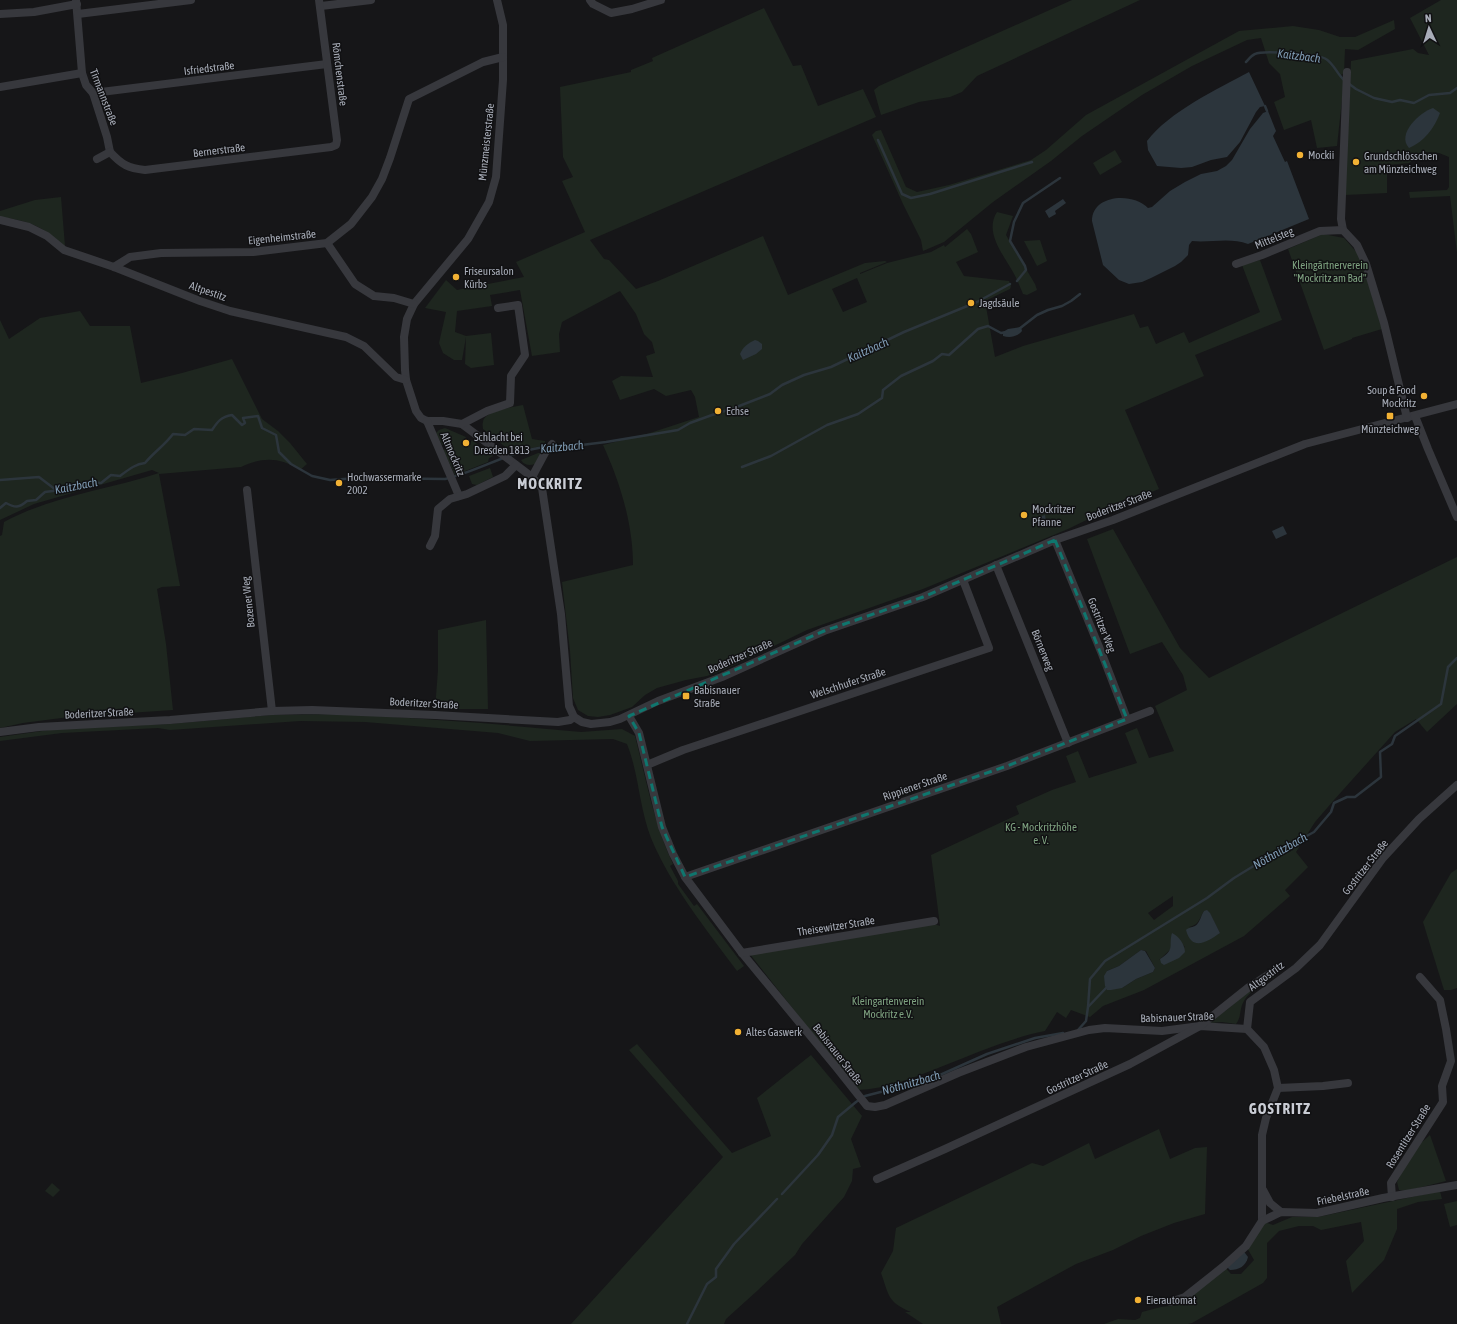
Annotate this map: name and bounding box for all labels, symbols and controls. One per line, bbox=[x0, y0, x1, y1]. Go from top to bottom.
north arrow bbox=[1409, 8, 1449, 48]
text: N bbox=[1425, 12, 1432, 24]
street label: Römchenstraße bbox=[330, 42, 350, 106]
water label: Kaitzbach bbox=[1277, 46, 1322, 66]
street label: Isfriedstraße bbox=[183, 59, 235, 77]
street label: Tirmannstraße bbox=[88, 67, 120, 127]
street label: Münzmeisterstraße bbox=[476, 103, 496, 181]
street label: Bernerstraße bbox=[192, 141, 246, 159]
place label: Mockii bbox=[1308, 149, 1334, 161]
marker: Mockii bbox=[1295, 150, 1305, 160]
place label: Grundschlösschen am Münzteichweg bbox=[1364, 150, 1438, 175]
marker: Grundschlösschen am Münzteichweg bbox=[1351, 157, 1361, 167]
street label: Mittelsteg bbox=[1253, 225, 1295, 251]
street label: Eigenheimstraße bbox=[247, 227, 317, 247]
park label: Kleingärtnerverein "Mockritz am Bad" bbox=[1292, 259, 1368, 284]
place label: Friseursalon Kürbs bbox=[464, 265, 514, 290]
marker: Friseursalon Kürbs bbox=[451, 272, 461, 282]
street label: Altpestitz bbox=[188, 279, 228, 303]
place label: Jagdsäule bbox=[979, 297, 1019, 309]
marker: Jagdsäule bbox=[966, 298, 976, 308]
water label: Kaitzbach bbox=[845, 335, 891, 365]
place label: Soup & Food Mockritz bbox=[1367, 384, 1416, 409]
marker: Soup & Food Mockritz bbox=[1419, 391, 1429, 401]
place label: Echse bbox=[726, 405, 749, 417]
marker: Echse bbox=[713, 406, 723, 416]
marker: Münzteichweg bbox=[1385, 411, 1395, 421]
place label: Münzteichweg bbox=[1361, 423, 1419, 435]
street label: Altmockritz bbox=[438, 430, 468, 478]
place label: Schlacht bei Dresden 1813 bbox=[474, 431, 530, 456]
marker: Schlacht bei Dresden 1813 bbox=[461, 438, 471, 448]
water label: Kaitzbach bbox=[540, 438, 584, 456]
place label: Hochwassermarke 2002 bbox=[347, 471, 421, 496]
water label: Kaitzbach bbox=[53, 475, 99, 497]
district label: MOCKRITZ bbox=[517, 475, 583, 492]
marker: Hochwassermarke 2002 bbox=[334, 478, 344, 488]
street label: Boderitzer Straße bbox=[1085, 487, 1153, 523]
place label: Mockritzer Pfanne bbox=[1032, 503, 1075, 528]
marker: Mockritzer Pfanne bbox=[1019, 510, 1029, 520]
street label: Bozener Weg bbox=[239, 575, 257, 628]
street label: Gostritzer Weg bbox=[1086, 596, 1119, 654]
street label: Börnerweg bbox=[1029, 628, 1057, 673]
street label: Boderitzer Straße bbox=[706, 636, 774, 676]
street label: Welschhufer Straße bbox=[809, 665, 887, 701]
place label: Babisnauer Straße bbox=[694, 684, 741, 709]
marker: Babisnauer Straße bbox=[681, 691, 691, 701]
street label: Boderitzer Straße bbox=[389, 695, 459, 711]
street label: Boderitzer Straße bbox=[64, 705, 134, 721]
street label: Rippiener Straße bbox=[881, 769, 949, 803]
park label: KG - Mockritzhöhe e. V. bbox=[1005, 821, 1077, 846]
water label: Nöthnitzbach bbox=[1251, 830, 1310, 872]
street label: Gostritzer Straße bbox=[1340, 837, 1390, 897]
street label: Theisewitzer Straße bbox=[796, 914, 876, 938]
street label: Altgostritz bbox=[1246, 959, 1286, 993]
park label: Kleingartenverein Mockritz e.V. bbox=[852, 995, 924, 1020]
street label: Babisnauer Straße bbox=[1140, 1010, 1214, 1024]
street label: Babisnauer Straße bbox=[811, 1021, 865, 1087]
place label: Altes Gaswerk bbox=[746, 1026, 802, 1038]
marker: Altes Gaswerk bbox=[733, 1027, 743, 1037]
street label: Gostritzer Straße bbox=[1044, 1057, 1110, 1097]
water label: Nöthnitzbach bbox=[880, 1068, 942, 1098]
district label: GOSTRITZ bbox=[1249, 1100, 1311, 1117]
street label: Rosentitzer Straße bbox=[1383, 1102, 1433, 1170]
street label: Friebelstraße bbox=[1316, 1185, 1370, 1207]
place label: Eierautomat bbox=[1146, 1294, 1196, 1306]
marker: Eierautomat bbox=[1133, 1295, 1143, 1305]

